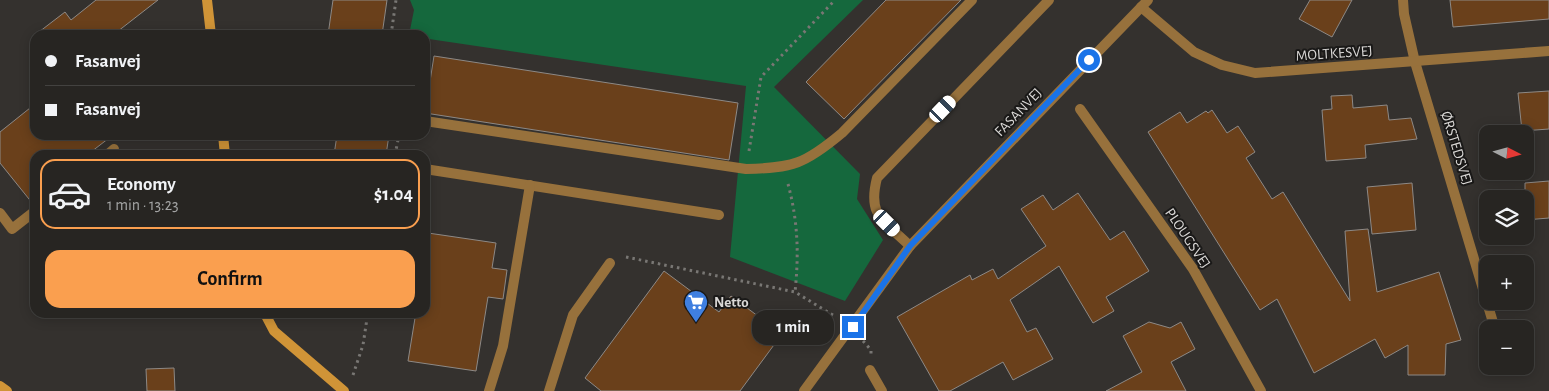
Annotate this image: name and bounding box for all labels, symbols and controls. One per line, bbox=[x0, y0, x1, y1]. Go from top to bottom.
street label: MOLTKESVEJ bbox=[1295, 43, 1373, 64]
route start bbox=[1078, 49, 1100, 71]
text: Fasanvej bbox=[75, 52, 141, 71]
street label: FASANVEJ bbox=[992, 85, 1045, 139]
car bbox=[927, 93, 958, 125]
text: Fasanvej bbox=[75, 100, 141, 119]
street label: ØRSTEDSVEJ bbox=[1438, 109, 1475, 187]
north arrow bbox=[1479, 125, 1534, 180]
map controls bbox=[1479, 125, 1534, 375]
icon: car bbox=[47, 172, 92, 217]
text: Economy bbox=[107, 175, 176, 194]
text: $1.04 bbox=[374, 185, 413, 204]
button: layers bbox=[1479, 190, 1534, 245]
text: 1 min · 13:23 bbox=[107, 197, 179, 213]
street label: PLOUGSVEJ bbox=[1162, 206, 1213, 271]
car bbox=[871, 207, 902, 239]
button: Confirm bbox=[45, 250, 415, 308]
button: + bbox=[1479, 255, 1534, 310]
supermarket icon: Netto bbox=[683, 289, 709, 323]
place label: Netto bbox=[714, 295, 749, 310]
callout: 1 min bbox=[753, 310, 836, 344]
route end bbox=[842, 316, 864, 338]
text: 1 min bbox=[776, 319, 810, 335]
button: − bbox=[1479, 320, 1534, 375]

